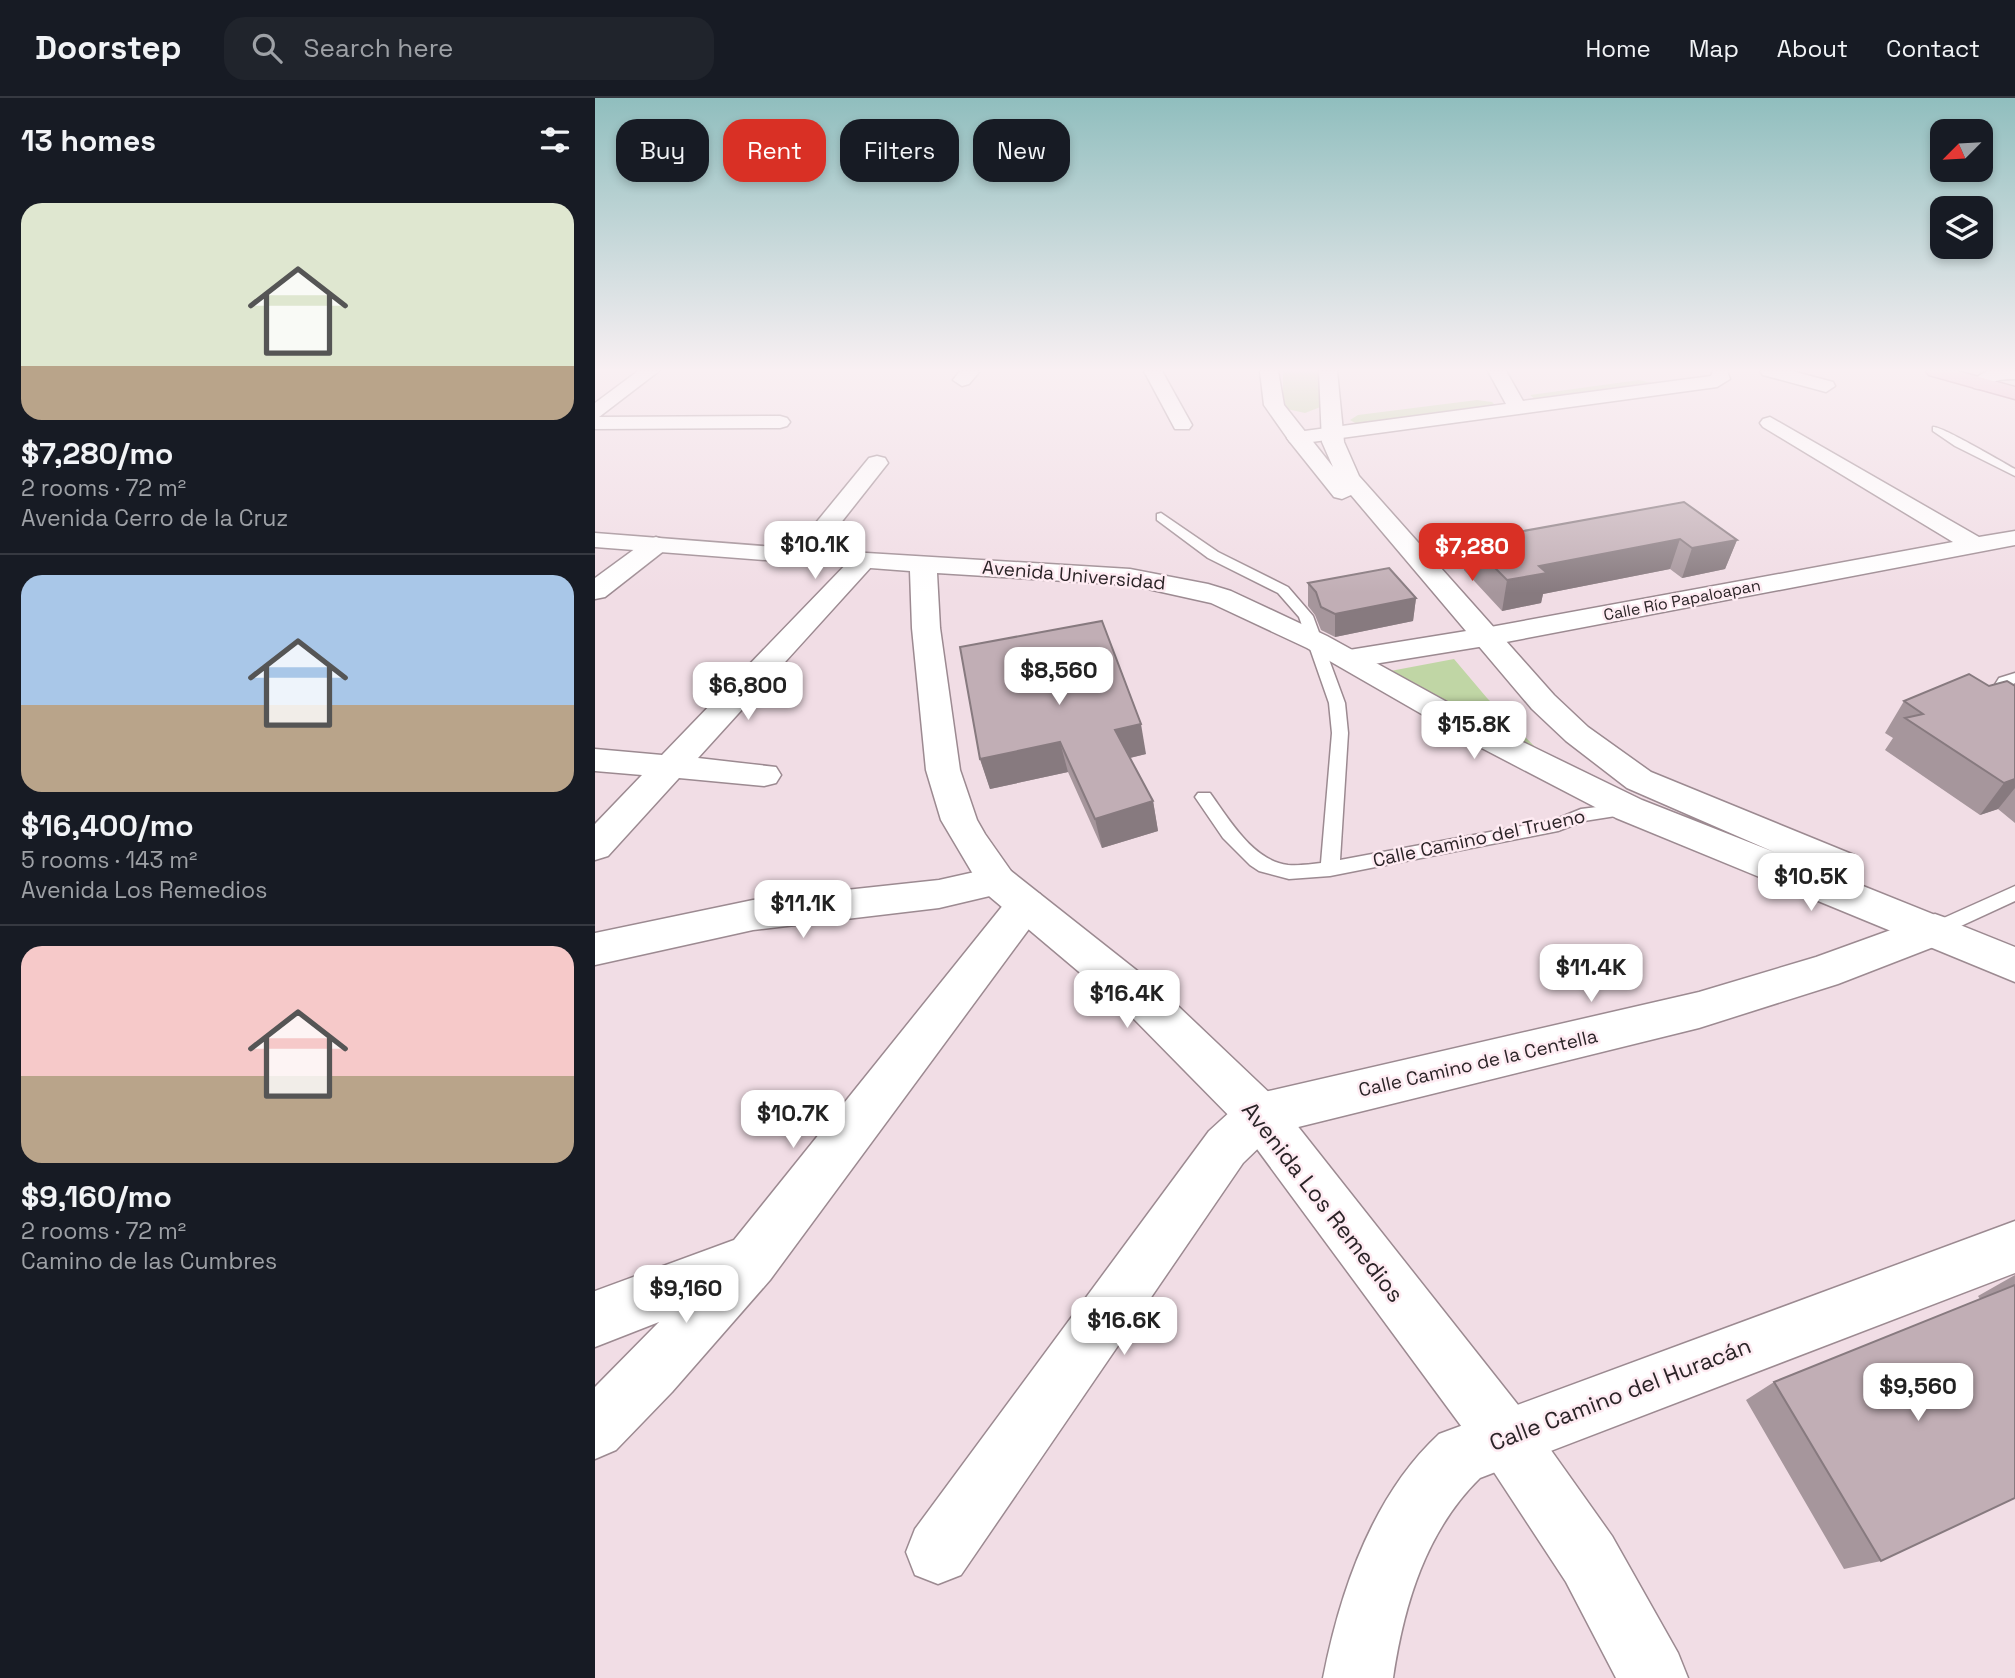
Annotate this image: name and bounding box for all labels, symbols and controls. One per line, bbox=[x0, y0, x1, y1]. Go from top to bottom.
search box bbox=[224, 17, 714, 80]
text: Doorstep bbox=[35, 27, 182, 69]
icon: search bbox=[248, 29, 286, 67]
text: Search here bbox=[304, 31, 453, 65]
text: Home bbox=[1585, 33, 1651, 64]
text: Map bbox=[1689, 33, 1739, 64]
text: About bbox=[1777, 33, 1848, 64]
text: Contact bbox=[1886, 33, 1980, 64]
chip: Buy bbox=[616, 119, 709, 182]
chip: Rent bbox=[723, 119, 826, 182]
chip: Filters bbox=[840, 119, 959, 182]
chip: New bbox=[973, 119, 1070, 182]
north arrow bbox=[1930, 119, 1993, 182]
map controls bbox=[1930, 119, 1993, 259]
text: 13 homes bbox=[21, 121, 156, 160]
icon: filters bbox=[536, 121, 574, 159]
button: layers bbox=[1930, 196, 1993, 259]
icon: home bbox=[235, 248, 361, 374]
text: $7,280/mo bbox=[21, 434, 173, 473]
text: 2 rooms · 72 m² bbox=[21, 473, 186, 503]
text: Avenida Cerro de la Cruz bbox=[21, 503, 288, 533]
pin: $10.1K bbox=[758, 522, 872, 581]
pin: $7,280 bbox=[1415, 524, 1529, 583]
text: $10.1K bbox=[780, 529, 850, 559]
text: $7,280 bbox=[1435, 531, 1509, 561]
street label: Avenida Universidad bbox=[981, 555, 1167, 595]
street label: Calle Río Papaloapan bbox=[1602, 574, 1762, 626]
icon: home bbox=[235, 620, 361, 746]
pin: $8,560 bbox=[1002, 648, 1116, 707]
text: $8,560 bbox=[1020, 655, 1098, 685]
pin: $6,800 bbox=[691, 662, 805, 722]
text: $6,800 bbox=[709, 670, 787, 700]
pin: $15.8K bbox=[1417, 702, 1531, 761]
text: $15.8K bbox=[1437, 709, 1511, 739]
street label: Calle Camino del Trueno bbox=[1370, 803, 1588, 873]
text: $16,400/mo bbox=[21, 806, 194, 845]
text: 5 rooms · 143 m² bbox=[21, 845, 197, 875]
pin: $10.5K bbox=[1754, 854, 1868, 913]
text: $10.5K bbox=[1774, 861, 1848, 891]
text: Avenida Los Remedios bbox=[21, 875, 267, 905]
pin: $11.1K bbox=[746, 880, 860, 940]
text: $11.1K bbox=[770, 888, 836, 918]
pin: $11.4K bbox=[1534, 944, 1648, 1004]
text: $11.4K bbox=[1556, 952, 1626, 982]
pin: $16.4K bbox=[1070, 970, 1184, 1030]
text: $16.4K bbox=[1090, 978, 1164, 1008]
icon: home bbox=[235, 991, 361, 1117]
street label: Calle Camino de la Centella bbox=[1356, 1023, 1600, 1103]
pin: $10.7K bbox=[736, 1090, 850, 1150]
street label: Avenida Los Remedios bbox=[1235, 1096, 1411, 1308]
text: $10.7K bbox=[757, 1098, 829, 1128]
text: $9,160/mo bbox=[21, 1177, 172, 1216]
text: 2 rooms · 72 m² bbox=[21, 1216, 186, 1246]
text: Camino de las Cumbres bbox=[21, 1246, 277, 1276]
pin: $9,160 bbox=[629, 1266, 743, 1325]
text: $9,160 bbox=[649, 1273, 723, 1303]
pin: $16.6K bbox=[1067, 1298, 1181, 1357]
text: $16.6K bbox=[1087, 1305, 1161, 1335]
street label: Calle Camino del Huracán bbox=[1485, 1330, 1755, 1458]
pin: $9,560 bbox=[1861, 1364, 1975, 1423]
text: $9,560 bbox=[1879, 1371, 1957, 1401]

